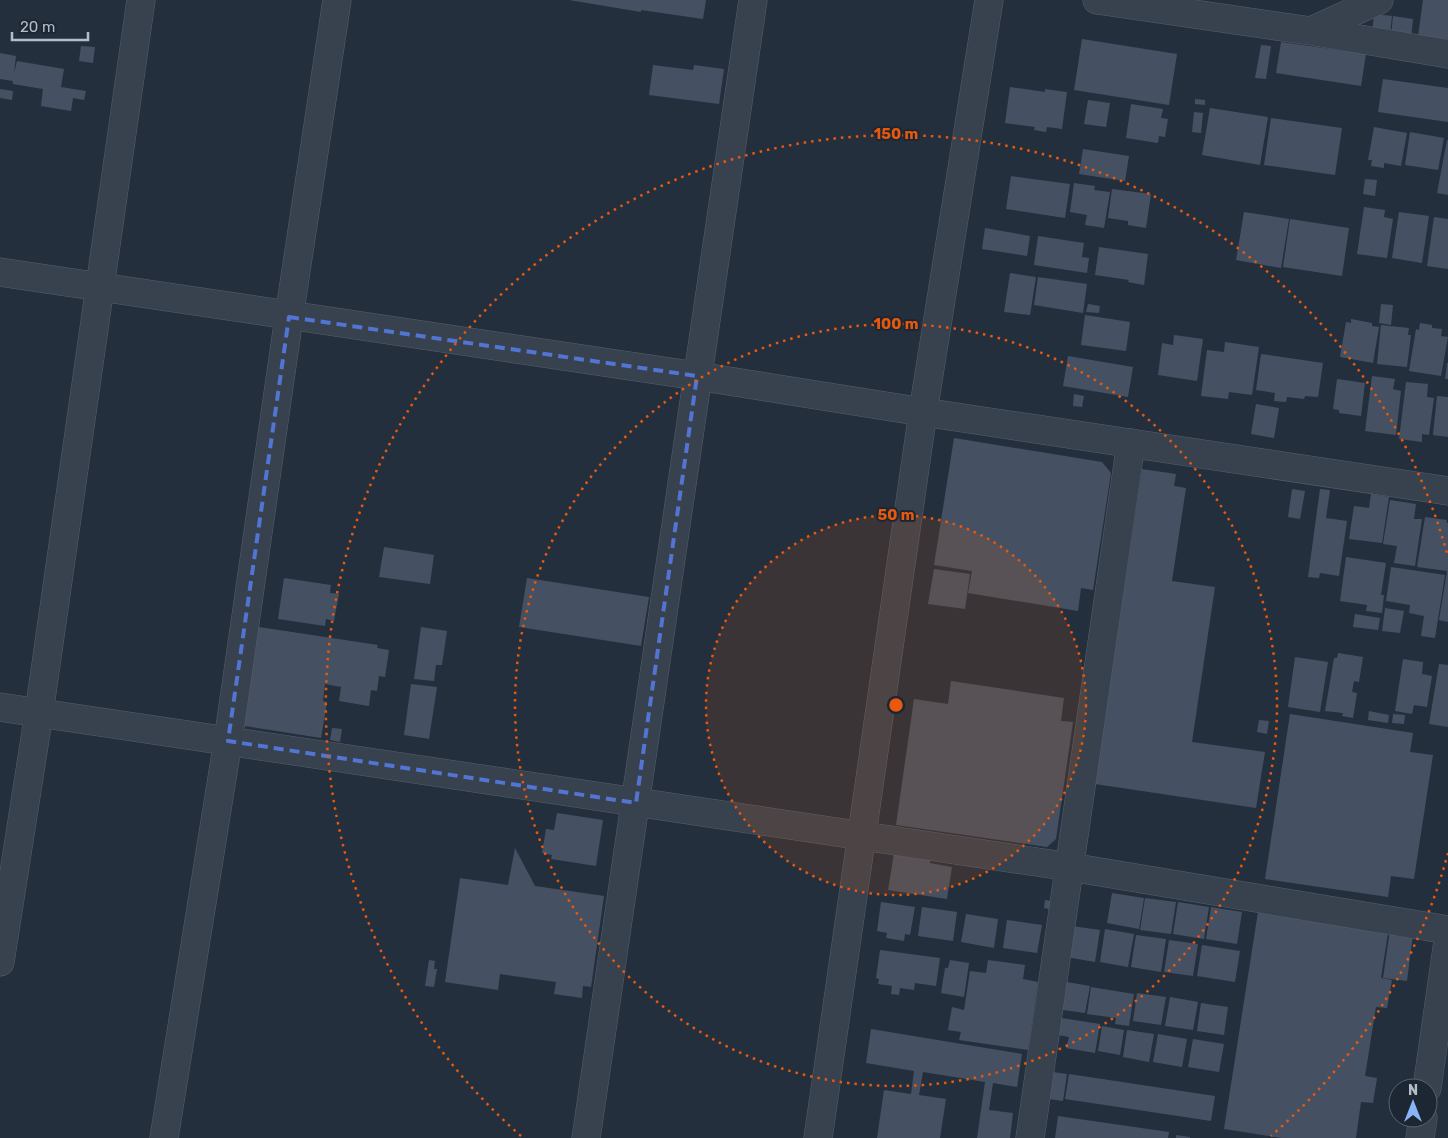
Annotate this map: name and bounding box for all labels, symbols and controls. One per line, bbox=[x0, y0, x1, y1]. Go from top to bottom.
scale bar bbox=[12, 10, 89, 42]
text: 20 m bbox=[20, 18, 55, 36]
text: 150 m bbox=[874, 125, 918, 143]
text: 100 m bbox=[874, 315, 918, 333]
text: 50 m bbox=[878, 506, 914, 524]
centre of rings bbox=[887, 696, 905, 714]
north arrow bbox=[1388, 1078, 1438, 1128]
text: N bbox=[1408, 1082, 1418, 1099]

